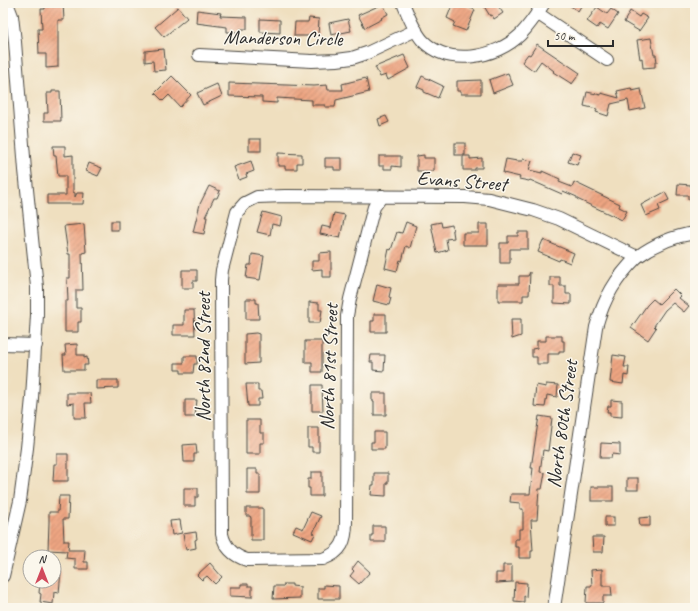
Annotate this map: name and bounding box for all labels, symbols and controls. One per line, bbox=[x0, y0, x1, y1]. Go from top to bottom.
scale bar bbox=[548, 22, 613, 48]
street label: Manderson Circle bbox=[223, 24, 344, 52]
text: 50 m bbox=[554, 28, 576, 44]
street label: Evans Street bbox=[416, 165, 511, 197]
street label: North 82nd Street bbox=[191, 290, 216, 422]
street label: North 81st Street bbox=[314, 301, 344, 431]
street label: North 80th Street bbox=[541, 356, 584, 489]
north arrow bbox=[22, 549, 62, 589]
text: N bbox=[39, 552, 48, 566]

